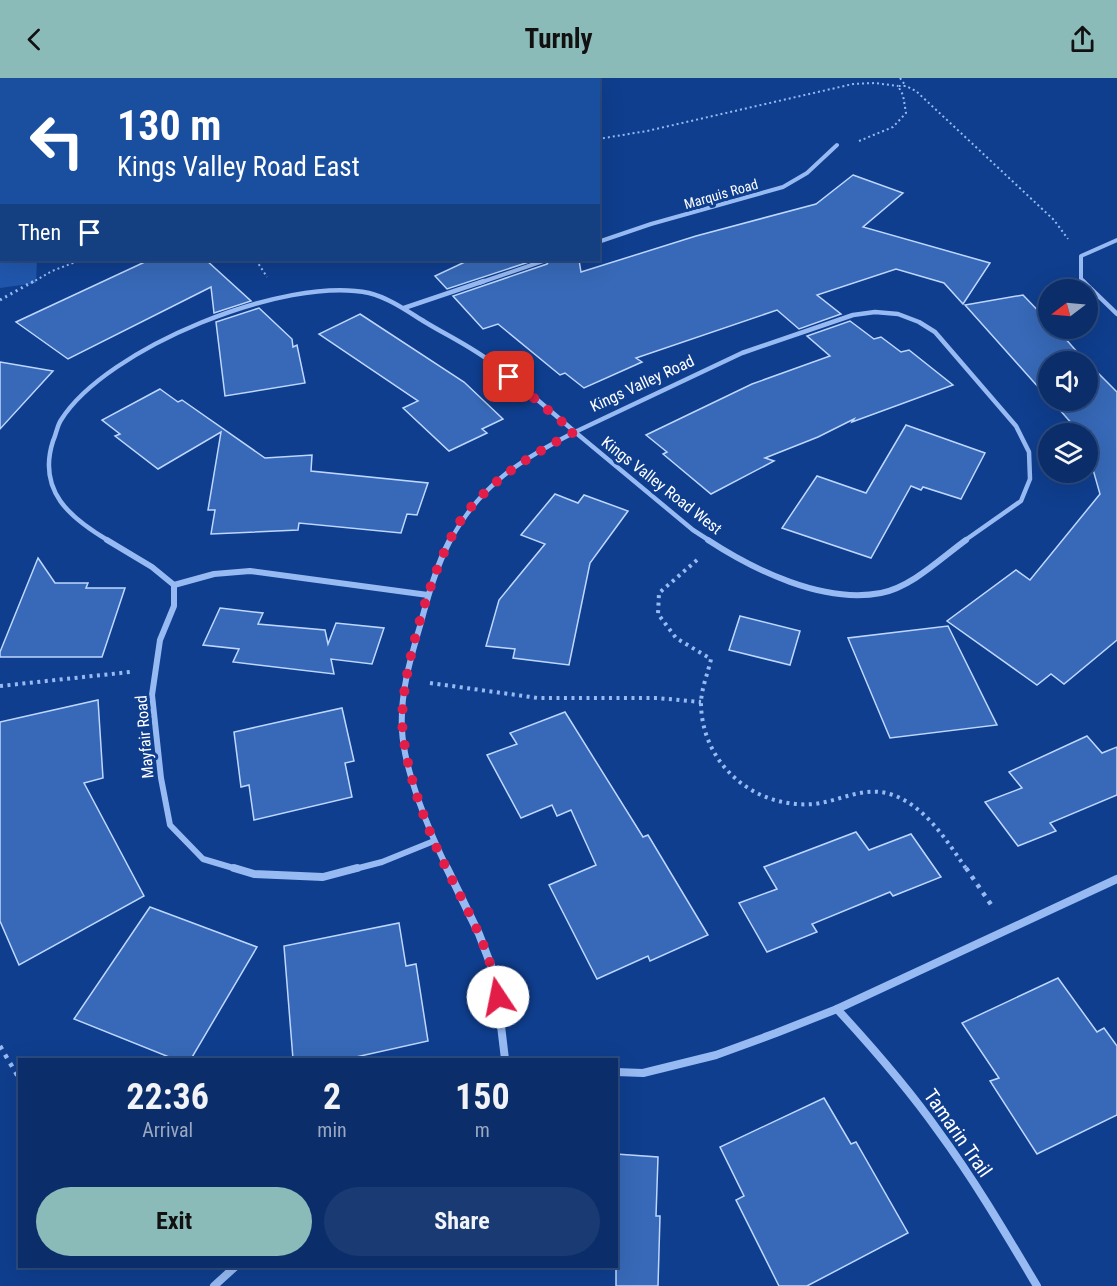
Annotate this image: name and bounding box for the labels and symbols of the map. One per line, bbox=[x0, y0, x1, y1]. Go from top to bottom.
street label: Marquis Road bbox=[682, 176, 760, 212]
north arrow bbox=[1038, 279, 1098, 339]
pin bbox=[483, 351, 534, 402]
street label: Kings Valley Road bbox=[587, 351, 697, 416]
street label: Kings Valley Road West bbox=[598, 432, 726, 538]
street label: Mayfair Road bbox=[131, 695, 158, 779]
position arrow bbox=[466, 965, 530, 1029]
street label: Tamarin Trail bbox=[919, 1084, 997, 1182]

